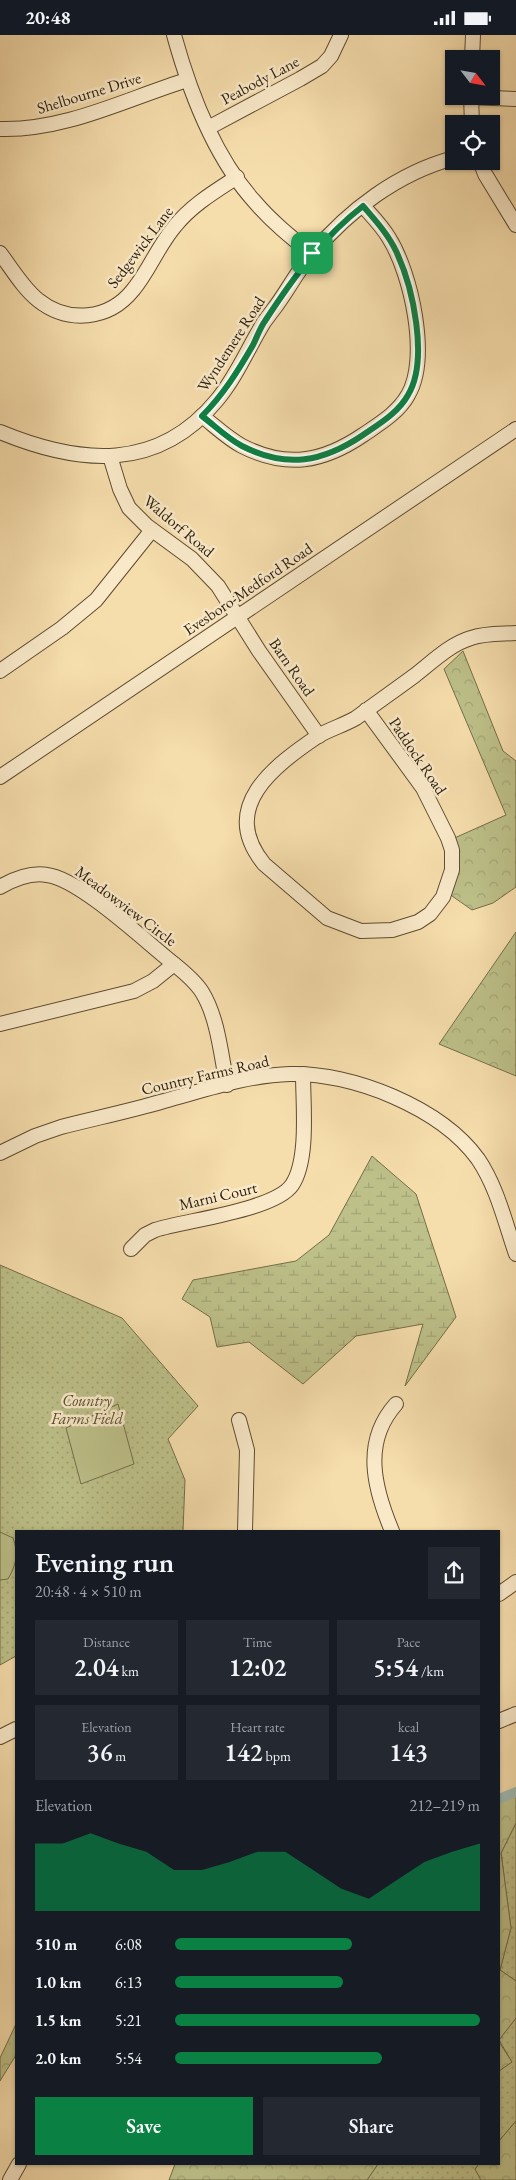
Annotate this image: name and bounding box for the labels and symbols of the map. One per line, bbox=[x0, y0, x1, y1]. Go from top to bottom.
north arrow bbox=[445, 50, 500, 105]
street label: Peabody Lane bbox=[217, 51, 303, 109]
street label: Shelbourne Drive bbox=[34, 67, 144, 119]
street label: Sedgewick Lane bbox=[102, 202, 178, 292]
pin bbox=[291, 232, 333, 274]
street label: Wyndemere Road bbox=[192, 291, 270, 396]
street label: Waldorf Road bbox=[139, 490, 220, 562]
street label: Evesboro-Medford Road bbox=[179, 537, 317, 640]
street label: Barn Road bbox=[264, 634, 320, 701]
street label: Paddock Road bbox=[384, 713, 452, 800]
street label: Meadowview Circle bbox=[71, 861, 181, 951]
street label: Country Farms Road bbox=[139, 1050, 272, 1100]
street label: Marni Court bbox=[177, 1177, 259, 1215]
park label: Country Farms Field bbox=[50, 1390, 124, 1429]

